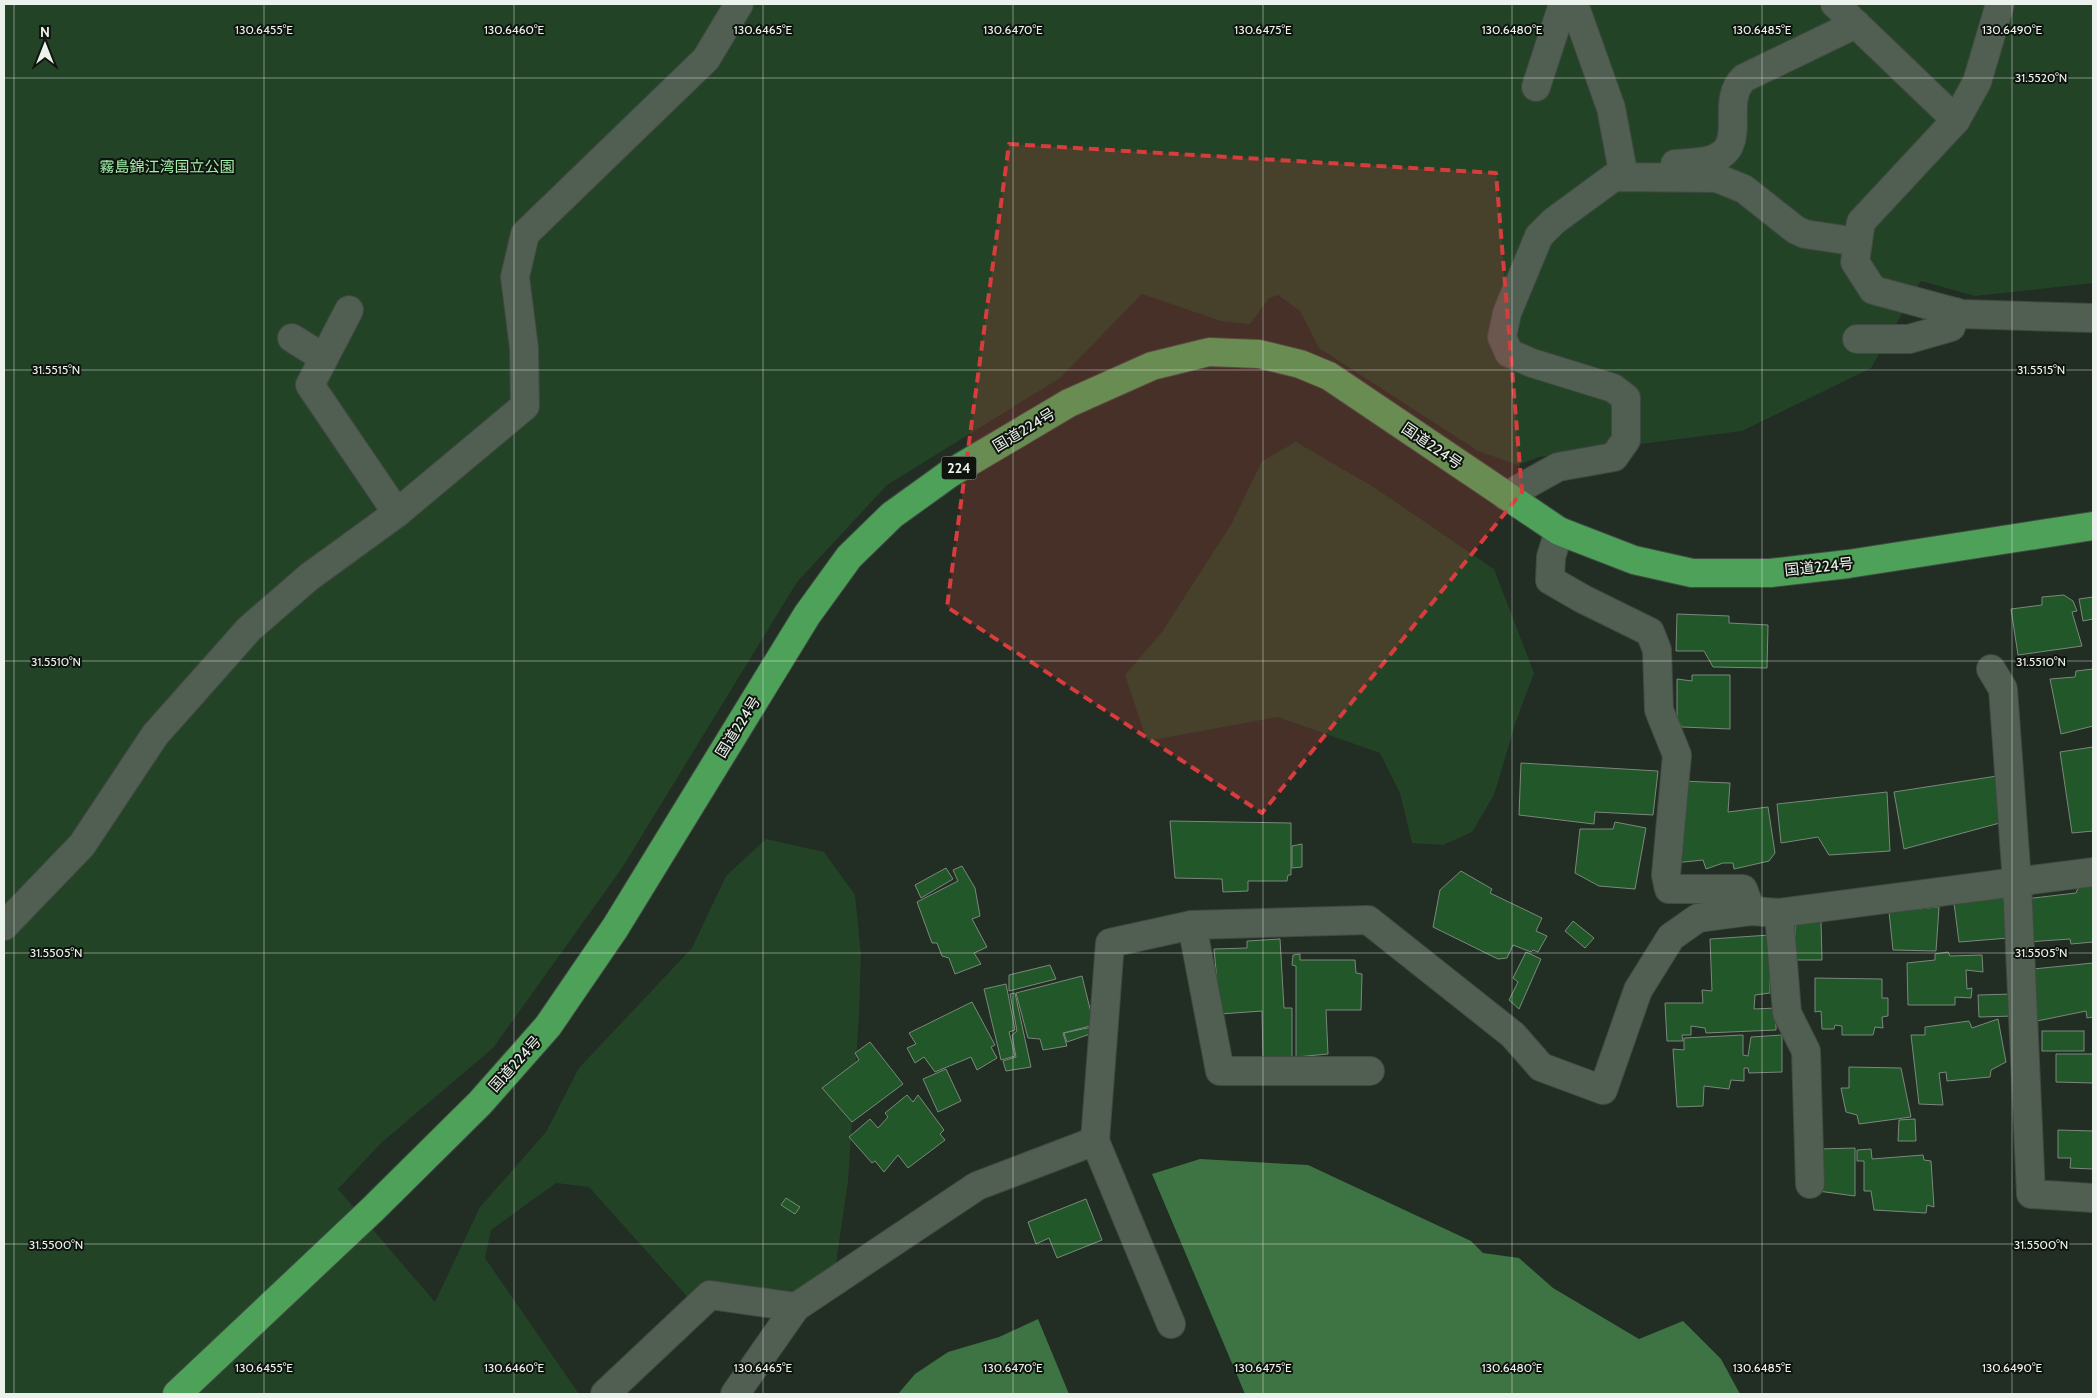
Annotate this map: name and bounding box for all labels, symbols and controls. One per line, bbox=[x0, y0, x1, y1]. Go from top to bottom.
north arrow bbox=[20, 20, 70, 70]
text: 130.6455°E bbox=[235, 22, 293, 37]
text: 130.6460°E bbox=[484, 22, 544, 37]
text: 130.6465°E bbox=[734, 22, 792, 37]
text: 130.6470°E bbox=[983, 22, 1043, 37]
text: 130.6475°E bbox=[1234, 22, 1292, 37]
text: 130.6480°E bbox=[1482, 22, 1543, 37]
text: 130.6485°E bbox=[1733, 22, 1792, 37]
text: 130.6490°E bbox=[1982, 22, 2042, 37]
text: N bbox=[40, 23, 50, 41]
text: 31.5520°N bbox=[2015, 70, 2067, 85]
park label: 霧島錦江湾国立公園 bbox=[99, 158, 235, 176]
text: 31.5515°N bbox=[32, 362, 80, 377]
text: 31.5515°N bbox=[2017, 362, 2065, 377]
street label: 国道224号 bbox=[990, 404, 1058, 456]
street label: 国道224号 bbox=[1398, 419, 1466, 473]
road number: 224 bbox=[942, 456, 976, 479]
street label: 国道224号 bbox=[1784, 554, 1854, 580]
text: 31.5510°N bbox=[31, 654, 81, 669]
text: 31.5510°N bbox=[2016, 654, 2066, 669]
street label: 国道224号 bbox=[712, 693, 764, 761]
text: 31.5505°N bbox=[30, 945, 82, 960]
text: 31.5505°N bbox=[2015, 945, 2067, 960]
street label: 国道224号 bbox=[485, 1032, 545, 1096]
text: 31.5500°N bbox=[29, 1237, 83, 1252]
text: 31.5500°N bbox=[2014, 1237, 2068, 1252]
text: 130.6455°E bbox=[235, 1360, 293, 1375]
text: 130.6460°E bbox=[484, 1360, 544, 1375]
text: 130.6465°E bbox=[734, 1360, 792, 1375]
text: 130.6470°E bbox=[983, 1360, 1043, 1375]
text: 130.6475°E bbox=[1234, 1360, 1292, 1375]
text: 130.6480°E bbox=[1482, 1360, 1543, 1375]
text: 130.6485°E bbox=[1733, 1360, 1792, 1375]
text: 130.6490°E bbox=[1982, 1360, 2042, 1375]

